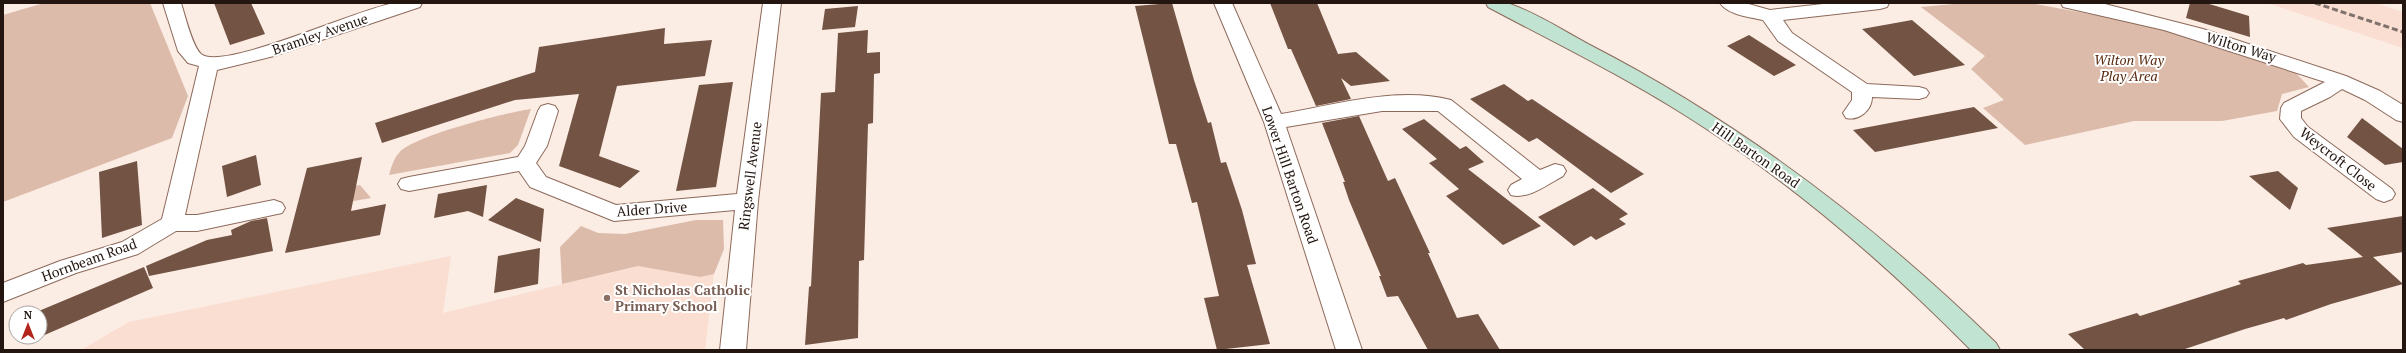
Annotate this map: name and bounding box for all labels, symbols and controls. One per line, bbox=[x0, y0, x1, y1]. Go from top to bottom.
street label: Bramley Avenue bbox=[269, 8, 370, 59]
street label: Wilton Way bbox=[2204, 27, 2279, 66]
park label: Wilton Way Play Area bbox=[2094, 50, 2165, 85]
street label: Lower Hill Barton Road bbox=[1258, 104, 1323, 246]
street label: Hill Barton Road bbox=[1709, 117, 1804, 192]
street label: Ringswell Avenue bbox=[733, 121, 766, 231]
street label: Weycroft Close bbox=[2296, 123, 2381, 195]
street label: Alder Drive bbox=[616, 197, 688, 220]
street label: Hornbeam Road bbox=[39, 233, 139, 286]
place label: St Nicholas Catholic Primary School bbox=[615, 280, 750, 315]
marker: St Nicholas Catholic Primary School bbox=[602, 293, 612, 303]
north arrow bbox=[8, 305, 48, 345]
text: N bbox=[24, 308, 33, 322]

